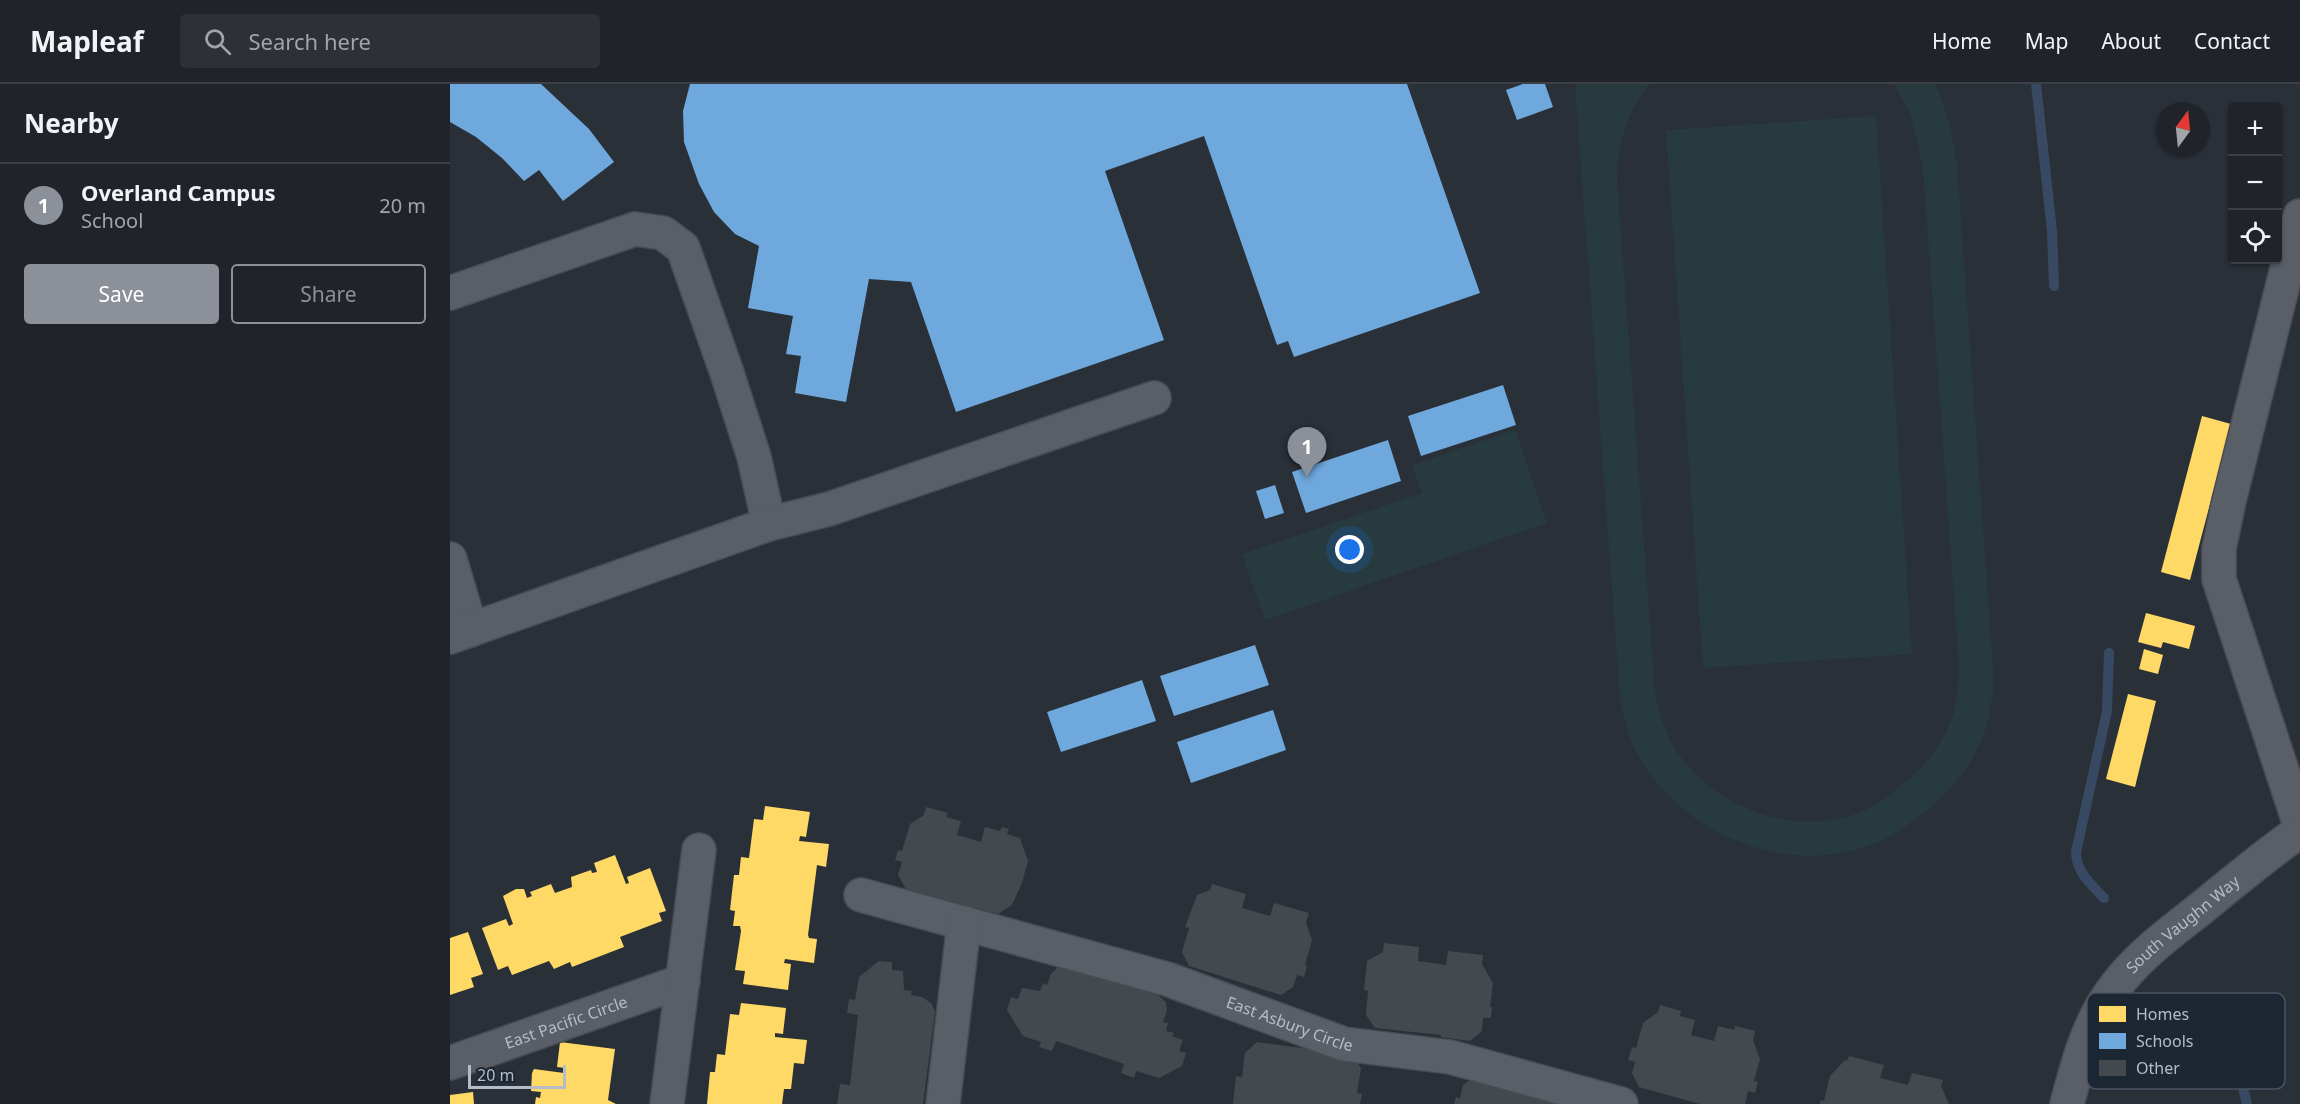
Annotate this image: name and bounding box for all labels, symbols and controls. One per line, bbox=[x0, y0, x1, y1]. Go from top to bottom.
search box bbox=[180, 14, 600, 68]
text: Mapleaf bbox=[30, 22, 144, 60]
icon: search bbox=[201, 25, 234, 58]
text: Search here bbox=[249, 26, 371, 56]
text: Home bbox=[1932, 27, 1992, 55]
text: Map bbox=[2025, 27, 2068, 55]
text: About bbox=[2101, 27, 2161, 55]
text: Contact bbox=[2194, 27, 2270, 55]
north arrow bbox=[2156, 102, 2210, 156]
map controls bbox=[2228, 102, 2282, 264]
button: + bbox=[2228, 102, 2282, 156]
text: Nearby bbox=[24, 105, 119, 141]
button: − bbox=[2228, 156, 2282, 210]
text: Overland Campus bbox=[81, 177, 276, 207]
text: 1 bbox=[38, 192, 49, 219]
text: 20 m bbox=[379, 192, 426, 219]
text: School bbox=[81, 207, 143, 234]
button: locate bbox=[2228, 210, 2282, 264]
button: Save bbox=[24, 264, 219, 324]
button: Share bbox=[231, 264, 426, 324]
pin: 1 bbox=[1288, 428, 1326, 477]
your location bbox=[1335, 535, 1364, 564]
street label: South Vaughn Way bbox=[2121, 870, 2245, 978]
street label: East Pacific Circle bbox=[502, 990, 630, 1054]
street label: East Asbury Circle bbox=[1223, 991, 1354, 1056]
legend bbox=[2087, 993, 2285, 1089]
text: Homes bbox=[2136, 1003, 2189, 1025]
text: Schools bbox=[2136, 1030, 2194, 1052]
text: Other bbox=[2136, 1057, 2180, 1079]
scale bar bbox=[468, 1062, 566, 1090]
text: 20 m bbox=[477, 1064, 514, 1086]

